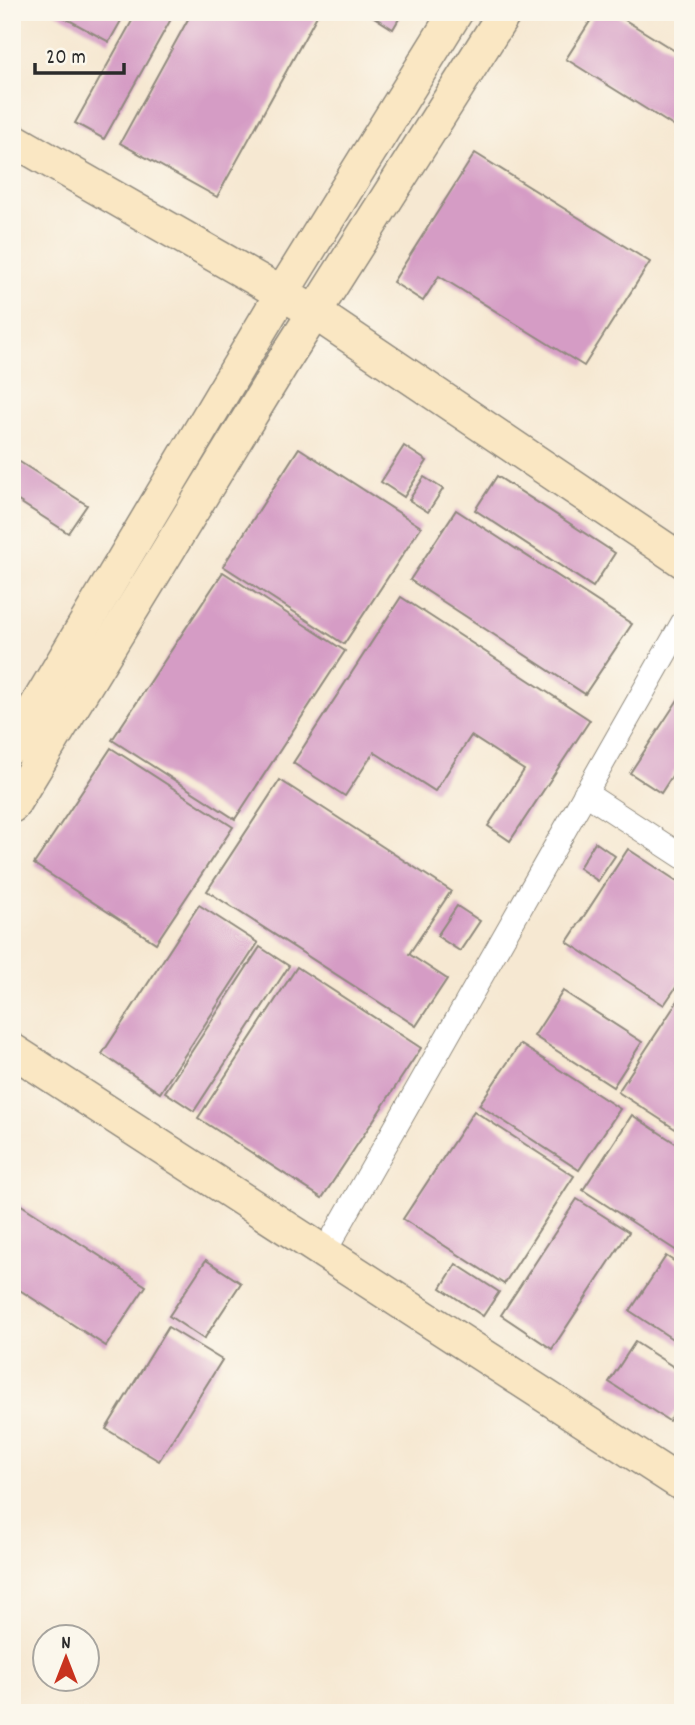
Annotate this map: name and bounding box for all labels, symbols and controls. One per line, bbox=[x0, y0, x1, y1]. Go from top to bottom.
scale bar bbox=[35, 32, 124, 76]
text: 20 m bbox=[46, 44, 86, 74]
north arrow bbox=[32, 1624, 102, 1694]
text: N bbox=[61, 1631, 71, 1658]

